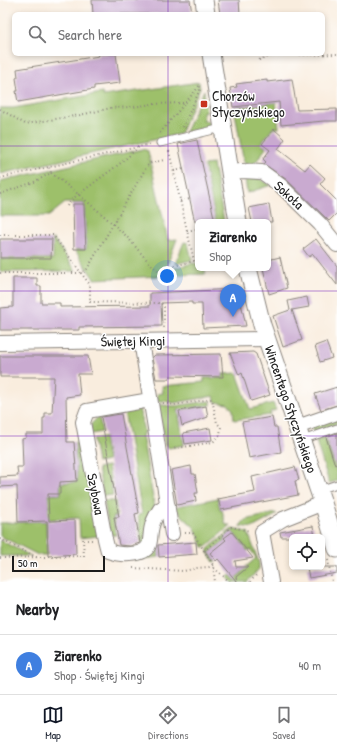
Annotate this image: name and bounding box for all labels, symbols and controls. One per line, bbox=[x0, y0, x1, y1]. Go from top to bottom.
search box bbox=[12, 12, 325, 56]
icon: search bbox=[26, 23, 48, 45]
text: Search here bbox=[58, 24, 122, 45]
place label: Chorzów Styczyńskiego bbox=[212, 86, 285, 122]
marker: Chorzów Styczyńskiego bbox=[199, 99, 209, 109]
street label: Sokoła bbox=[270, 176, 309, 214]
popup bbox=[195, 219, 271, 271]
text: Ziarenko bbox=[209, 226, 257, 247]
text: Shop bbox=[209, 247, 231, 265]
your location bbox=[157, 266, 177, 286]
pin: A bbox=[220, 284, 246, 317]
street label: Świętej Kingi bbox=[100, 330, 166, 352]
street label: Wincentego Styczyńskiego bbox=[260, 343, 322, 476]
street label: Szybowa bbox=[82, 472, 110, 517]
map controls bbox=[289, 534, 325, 570]
button: locate bbox=[289, 534, 325, 570]
scale bar bbox=[12, 554, 105, 573]
text: 50 m bbox=[18, 556, 38, 570]
text: Nearby bbox=[16, 597, 59, 620]
text: Ziarenko bbox=[54, 645, 102, 666]
text: A bbox=[26, 656, 32, 674]
text: 40 m bbox=[298, 656, 321, 674]
text: Shop · Świętej Kingi bbox=[54, 666, 145, 684]
tab: Map bbox=[42, 704, 64, 742]
tab: Directions bbox=[148, 704, 189, 742]
tab: Saved bbox=[273, 704, 295, 742]

